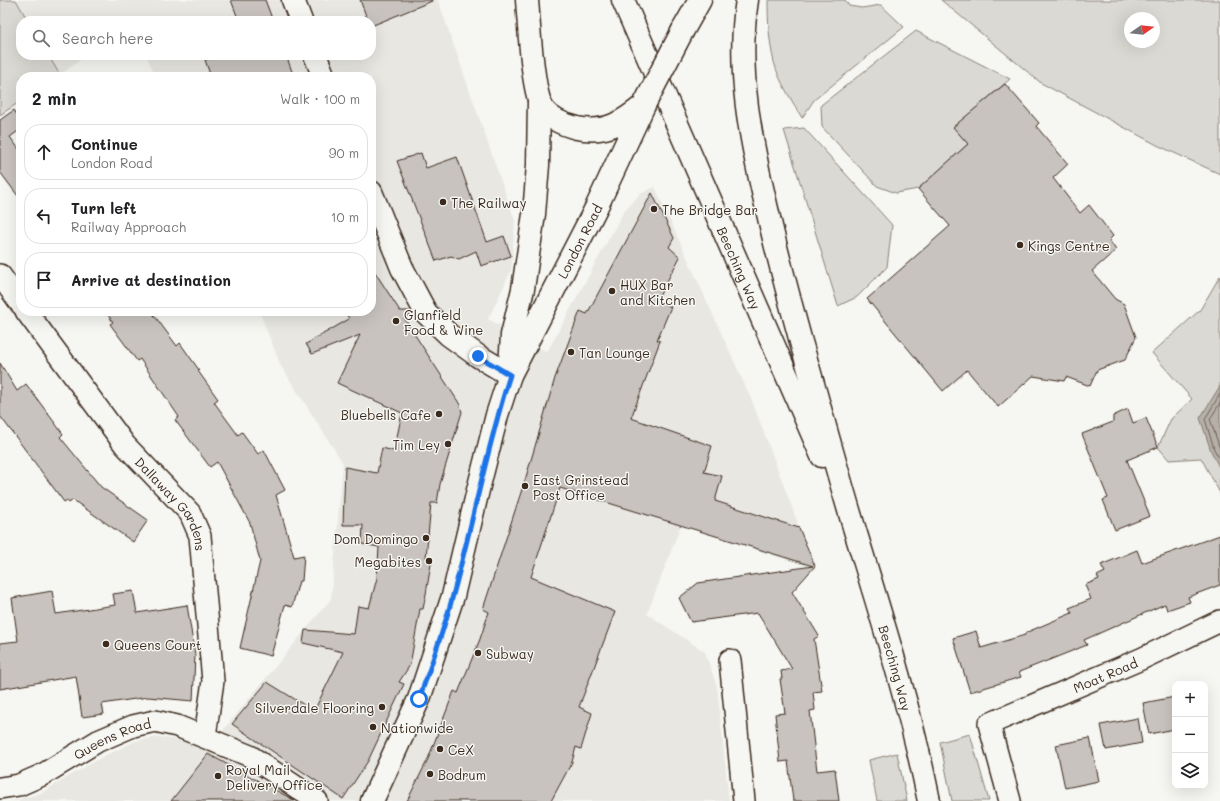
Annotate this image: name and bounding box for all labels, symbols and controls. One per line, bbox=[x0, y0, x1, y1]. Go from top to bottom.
north arrow bbox=[1124, 12, 1160, 48]
search box bbox=[16, 16, 376, 60]
icon: search bbox=[30, 27, 52, 49]
text: Search here bbox=[62, 28, 153, 48]
text: 2 min bbox=[32, 87, 77, 109]
text: Walk · 100 m bbox=[280, 90, 360, 107]
text: Continue bbox=[71, 134, 138, 154]
icon: ahead bbox=[33, 141, 55, 163]
text: 90 m bbox=[329, 144, 359, 161]
text: London Road bbox=[71, 154, 152, 171]
place label: The Railway bbox=[451, 194, 527, 211]
marker: The Railway bbox=[438, 197, 448, 207]
text: Turn left bbox=[71, 198, 136, 218]
street label: London Road bbox=[553, 201, 605, 281]
place label: The Bridge Bar bbox=[662, 201, 758, 218]
marker: The Bridge Bar bbox=[649, 204, 659, 214]
icon: left bbox=[33, 205, 55, 227]
text: 10 m bbox=[331, 208, 359, 225]
text: Railway Approach bbox=[71, 218, 186, 235]
street label: Beeching Way bbox=[714, 224, 765, 312]
place label: Kings Centre bbox=[1028, 237, 1110, 254]
marker: Kings Centre bbox=[1015, 240, 1025, 250]
icon: arrive bbox=[33, 269, 55, 291]
text: Arrive at destination bbox=[71, 270, 231, 290]
place label: HUX Bar and Kitchen bbox=[620, 276, 696, 308]
marker: HUX Bar and Kitchen bbox=[607, 286, 617, 296]
place label: Glanfield Food & Wine bbox=[404, 306, 483, 338]
marker: Glanfield Food & Wine bbox=[391, 316, 401, 326]
place label: Tan Lounge bbox=[579, 344, 650, 361]
route end bbox=[469, 347, 487, 365]
marker: Tan Lounge bbox=[566, 347, 576, 357]
place label: Bluebells Cafe bbox=[341, 406, 431, 423]
marker: Bluebells Cafe bbox=[434, 409, 444, 419]
place label: Tim Ley bbox=[393, 436, 440, 453]
marker: Tim Ley bbox=[443, 439, 453, 449]
street label: Dallaway Gardens bbox=[132, 453, 210, 551]
place label: East Grinstead Post Office bbox=[533, 471, 629, 503]
marker: East Grinstead Post Office bbox=[520, 481, 530, 491]
place label: Dom Domingo bbox=[333, 530, 418, 547]
marker: Dom Domingo bbox=[421, 533, 431, 543]
place label: Megabites bbox=[355, 553, 421, 570]
marker: Megabites bbox=[424, 556, 434, 566]
street label: Beeching Way bbox=[876, 623, 916, 713]
place label: Queens Court bbox=[114, 636, 202, 653]
marker: Queens Court bbox=[101, 639, 111, 649]
place label: Subway bbox=[486, 645, 534, 662]
marker: Subway bbox=[473, 648, 483, 658]
street label: Moat Road bbox=[1070, 653, 1140, 696]
map controls bbox=[1172, 681, 1208, 789]
button: + bbox=[1172, 681, 1208, 717]
route start bbox=[410, 690, 428, 708]
place label: Silverdale Flooring bbox=[255, 699, 374, 716]
marker: Silverdale Flooring bbox=[377, 702, 387, 712]
street label: Queens Road bbox=[70, 714, 152, 763]
button: − bbox=[1172, 717, 1208, 753]
place label: Nationwide bbox=[381, 719, 454, 736]
marker: Nationwide bbox=[368, 722, 378, 732]
place label: CeX bbox=[448, 741, 474, 758]
marker: CeX bbox=[435, 744, 445, 754]
button: layers bbox=[1172, 753, 1208, 789]
place label: Royal Mail Delivery Office bbox=[226, 761, 323, 793]
place label: Bodrum bbox=[438, 766, 486, 783]
marker: Bodrum bbox=[425, 769, 435, 779]
marker: Royal Mail Delivery Office bbox=[213, 771, 223, 781]

